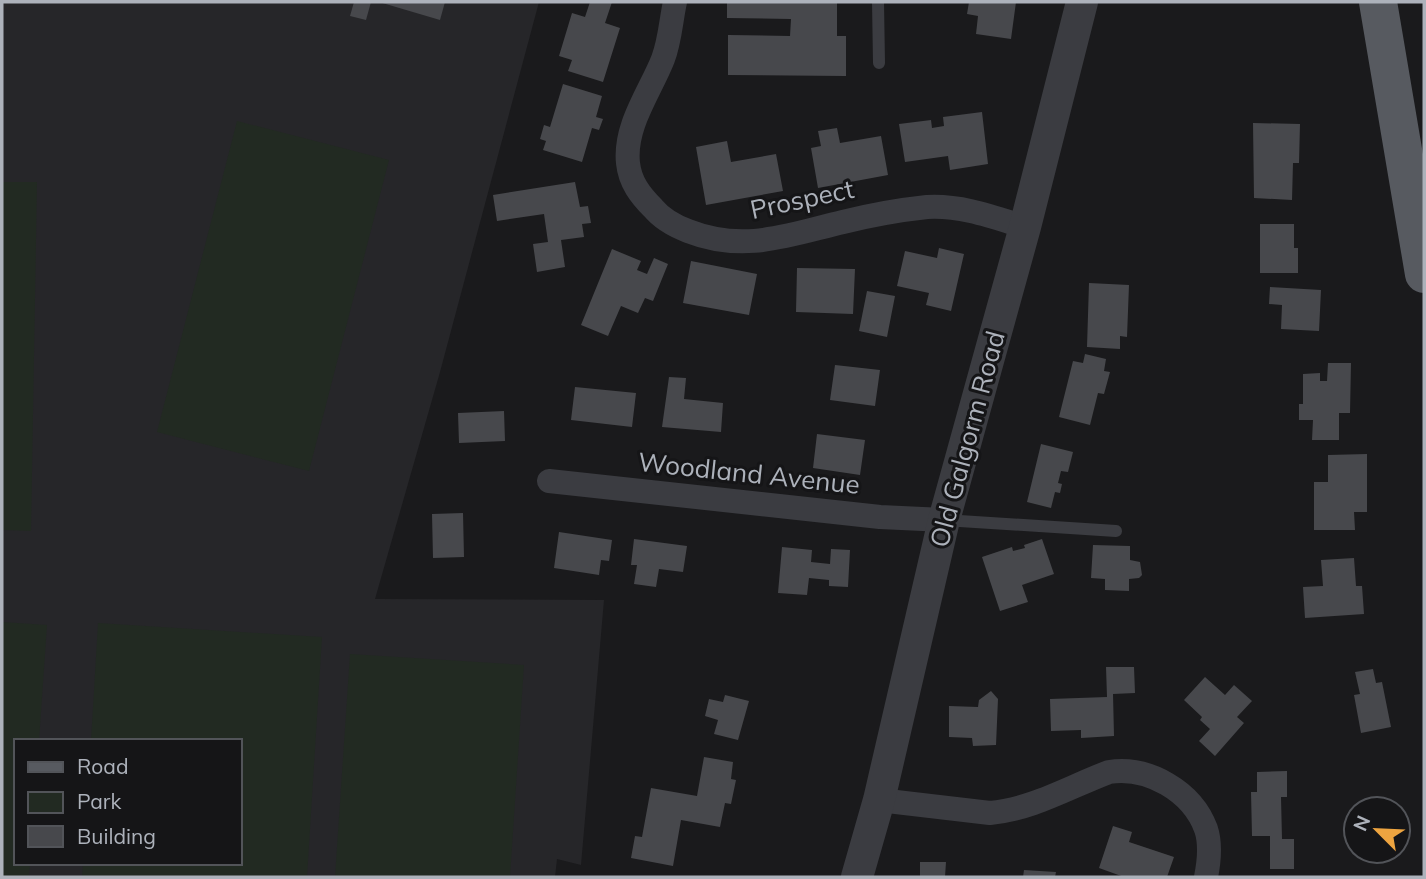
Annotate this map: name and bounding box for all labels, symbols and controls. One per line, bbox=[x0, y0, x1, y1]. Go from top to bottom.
street label: Prospect bbox=[747, 172, 857, 226]
street label: Old Galgorm Road bbox=[922, 327, 1012, 551]
street label: Woodland Avenue bbox=[637, 445, 861, 501]
legend bbox=[14, 739, 242, 865]
text: Road bbox=[77, 753, 128, 779]
text: Park bbox=[77, 788, 121, 814]
north arrow bbox=[1342, 795, 1412, 865]
text: N bbox=[1348, 812, 1375, 835]
text: Building bbox=[77, 823, 156, 849]

